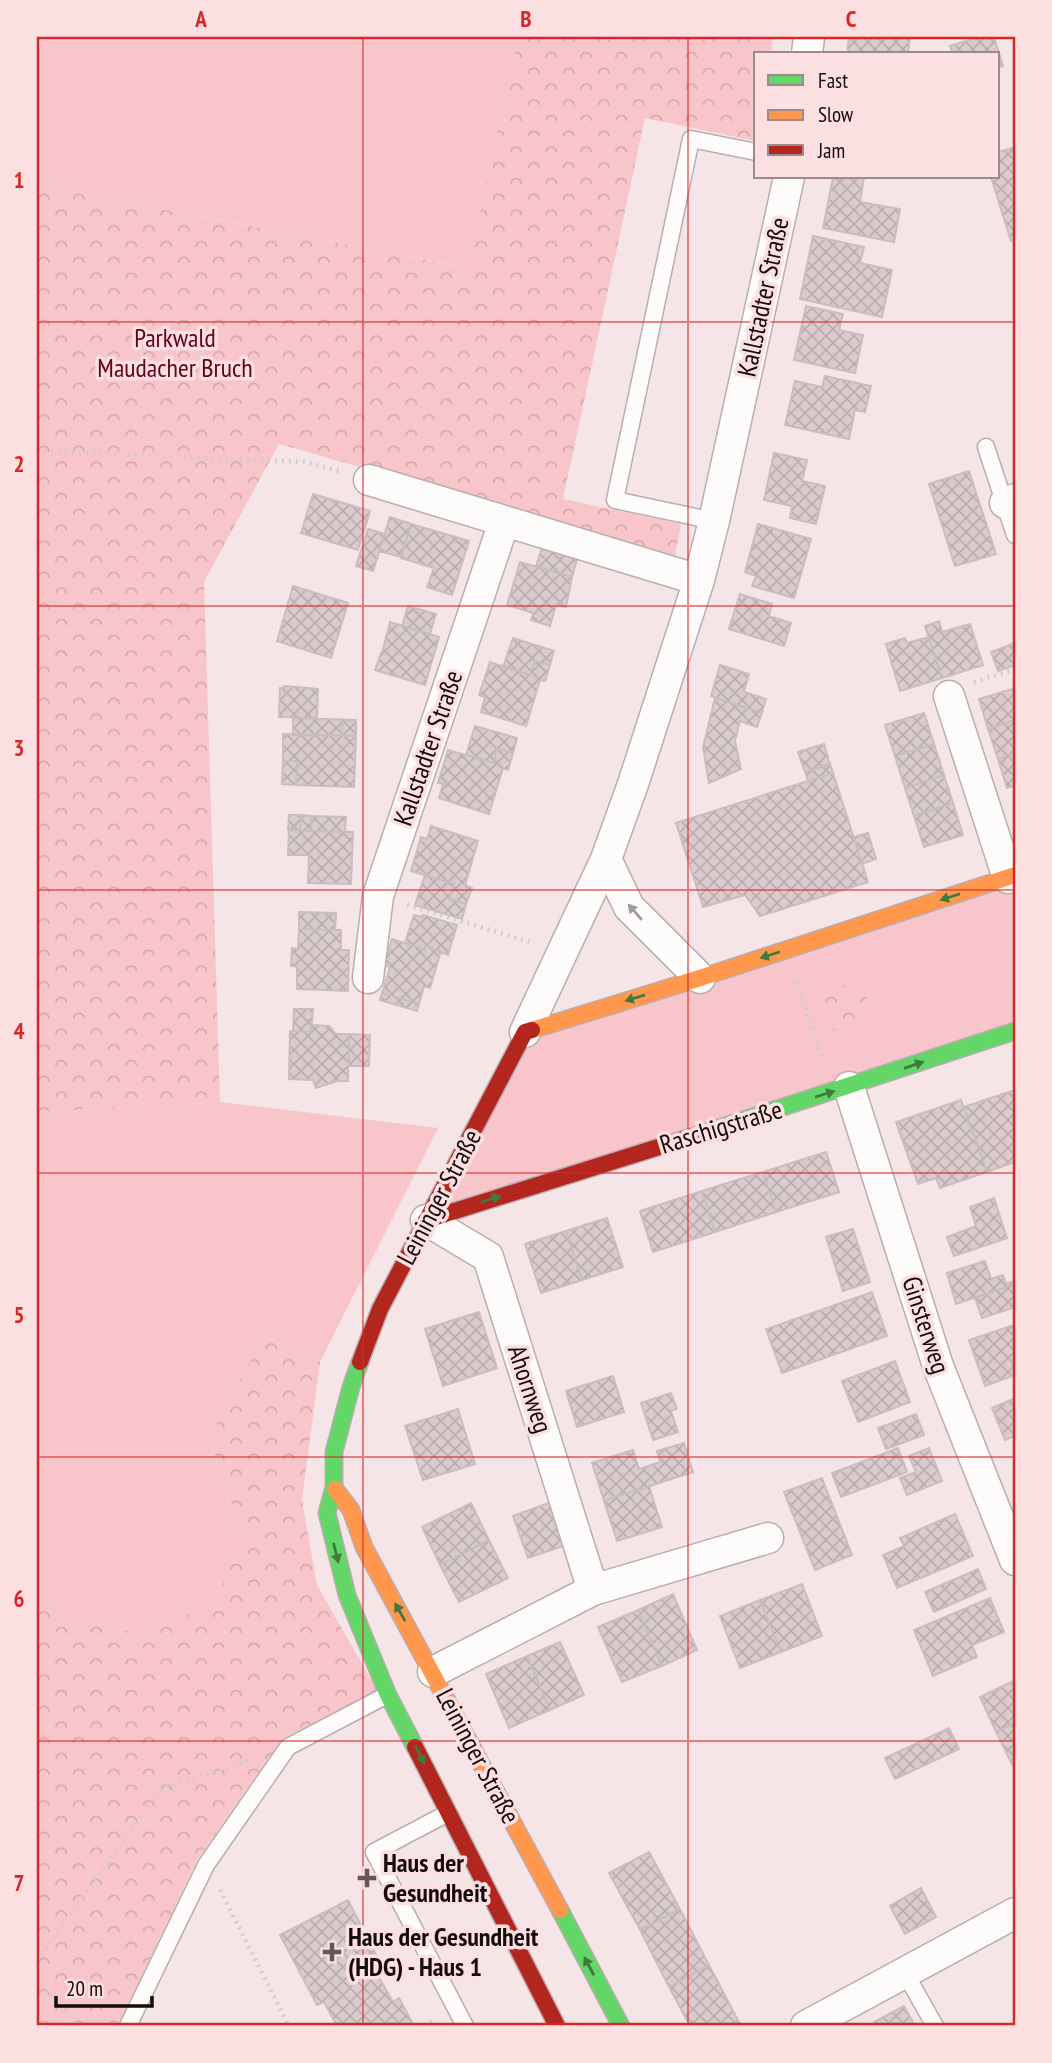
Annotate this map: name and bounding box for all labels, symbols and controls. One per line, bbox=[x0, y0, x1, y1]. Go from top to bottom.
text: A bbox=[194, 4, 207, 33]
text: B bbox=[520, 4, 532, 33]
text: C bbox=[846, 4, 857, 33]
legend bbox=[754, 52, 1000, 178]
text: Fast bbox=[818, 67, 848, 94]
text: Slow bbox=[818, 101, 854, 128]
text: Jam bbox=[817, 137, 845, 164]
text: 1 bbox=[14, 165, 25, 194]
street label: Kallstadter Straße bbox=[730, 214, 795, 380]
park label: Parkwald Maudacher Bruch bbox=[97, 321, 253, 384]
text: 2 bbox=[14, 449, 25, 478]
street label: Kallstadter Straße bbox=[386, 666, 469, 830]
text: 3 bbox=[14, 733, 25, 762]
one-way arrow bbox=[940, 892, 961, 902]
one-way arrow bbox=[627, 903, 643, 921]
one-way arrow bbox=[760, 951, 781, 961]
one-way arrow bbox=[624, 994, 645, 1004]
text: 4 bbox=[14, 1016, 25, 1045]
one-way arrow bbox=[904, 1059, 925, 1070]
one-way arrow bbox=[815, 1089, 836, 1099]
street label: Raschigstraße bbox=[656, 1092, 786, 1161]
street label: Leininger Straße bbox=[389, 1124, 488, 1270]
one-way arrow bbox=[481, 1194, 502, 1204]
street label: Ginsterweg bbox=[895, 1272, 958, 1378]
text: 5 bbox=[14, 1300, 25, 1329]
street label: Ahornweg bbox=[501, 1341, 560, 1437]
one-way arrow bbox=[331, 1542, 342, 1564]
text: 6 bbox=[14, 1584, 25, 1613]
one-way arrow bbox=[394, 1603, 406, 1622]
street label: Leininger Straße bbox=[429, 1683, 528, 1829]
one-way arrow bbox=[414, 1745, 425, 1765]
place label: Haus der Gesundheit bbox=[383, 1846, 488, 1909]
text: 7 bbox=[14, 1868, 25, 1897]
marker: Haus der Gesundheit bbox=[357, 1868, 377, 1888]
place label: Haus der Gesundheit (HDG) - Haus 1 bbox=[348, 1920, 539, 1983]
marker: Haus der Gesundheit (HDG) - Haus 1 bbox=[322, 1942, 342, 1962]
one-way arrow bbox=[584, 1956, 595, 1976]
scale bar bbox=[56, 1965, 152, 2009]
text: 20 m bbox=[66, 1975, 103, 2002]

